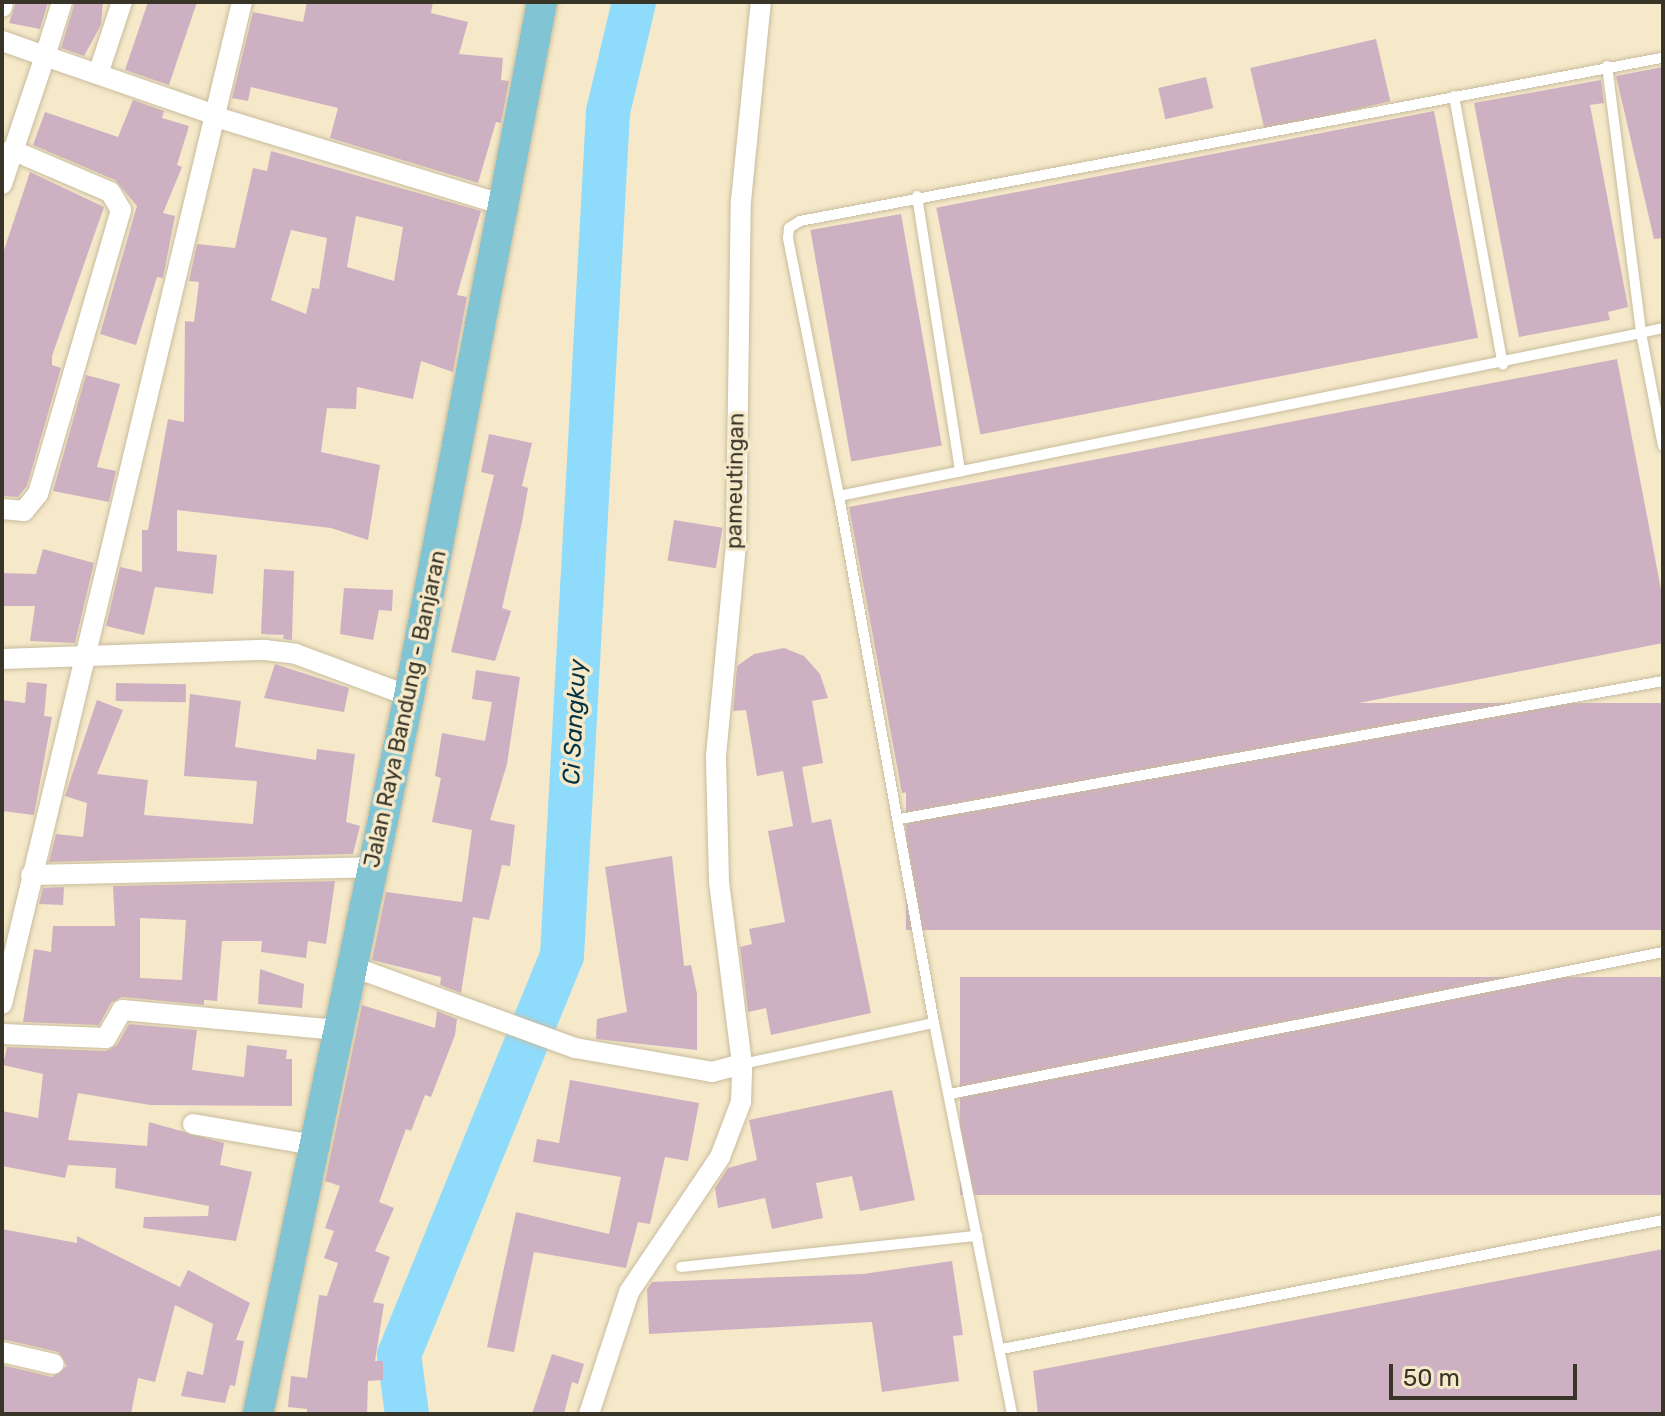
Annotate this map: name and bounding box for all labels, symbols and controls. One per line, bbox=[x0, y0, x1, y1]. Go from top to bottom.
street label: pameutingan bbox=[721, 413, 749, 549]
street label: Jalan Raya Bandung - Banjaran bbox=[358, 548, 452, 870]
water label: Ci Sangkuy bbox=[557, 658, 593, 786]
scale bar bbox=[1393, 1348, 1581, 1398]
text: 50 m bbox=[1403, 1364, 1460, 1392]

